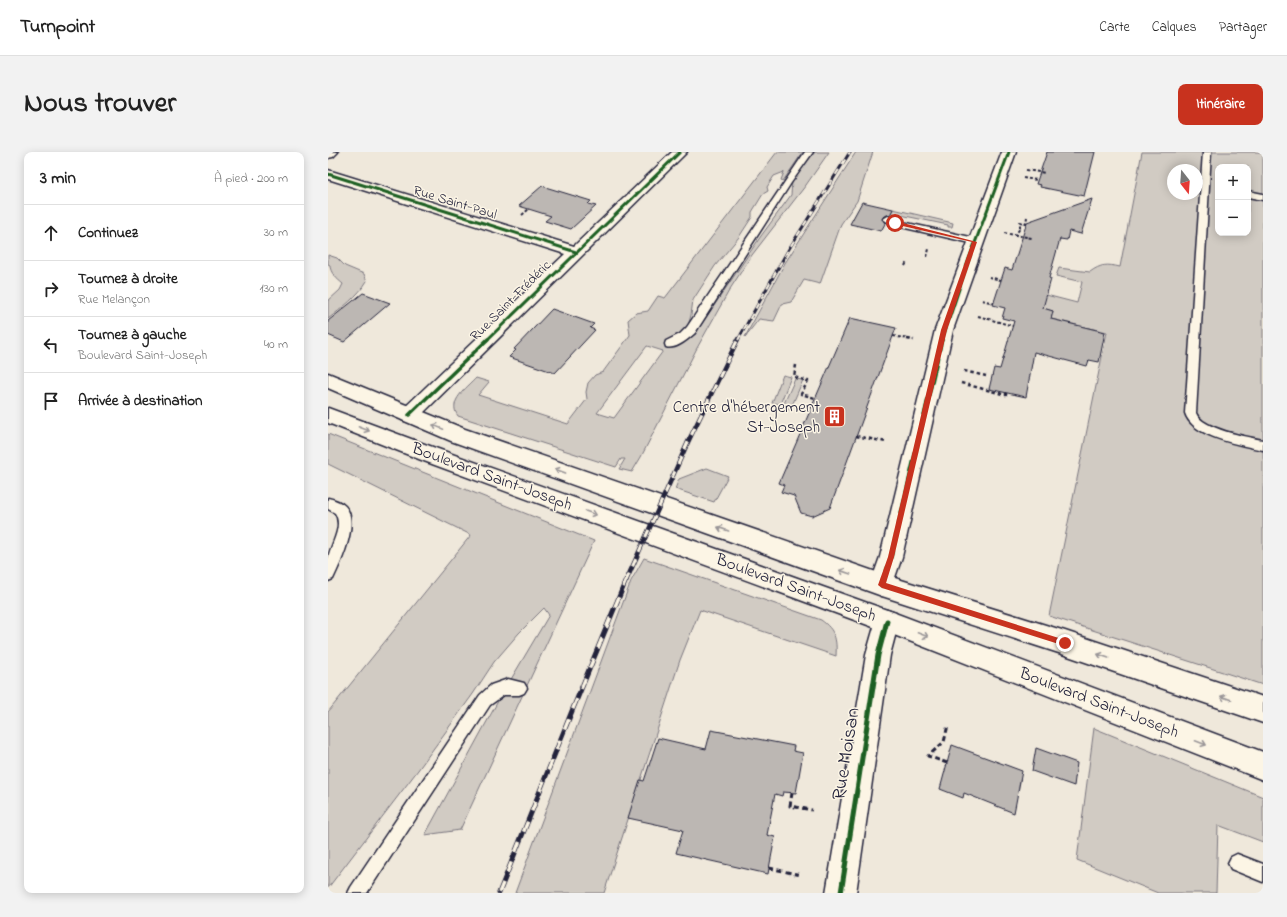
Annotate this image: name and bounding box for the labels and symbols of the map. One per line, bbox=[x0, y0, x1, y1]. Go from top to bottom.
north arrow bbox=[1167, 164, 1203, 200]
street label: Rue Saint-Paul bbox=[411, 180, 499, 226]
route start bbox=[886, 214, 904, 232]
street label: Rue Saint-Frédéric bbox=[466, 255, 557, 346]
place label: Centre d'hébergement St-Joseph bbox=[673, 395, 820, 440]
building icon: Centre d'hébergement St-Joseph bbox=[822, 404, 848, 430]
one-way arrow bbox=[433, 422, 445, 430]
one-way arrow bbox=[358, 426, 370, 434]
street label: Boulevard Saint-Joseph bbox=[407, 436, 576, 518]
one-way arrow bbox=[555, 467, 567, 475]
one-way arrow bbox=[585, 510, 597, 518]
one-way arrow bbox=[716, 525, 729, 532]
street label: Boulevard Saint-Joseph bbox=[711, 547, 880, 629]
one-way arrow bbox=[839, 568, 851, 576]
one-way arrow bbox=[917, 632, 929, 640]
route end bbox=[1056, 634, 1074, 652]
one-way arrow bbox=[1097, 652, 1110, 659]
street label: Boulevard Saint-Joseph bbox=[1015, 661, 1182, 745]
one-way arrow bbox=[1220, 693, 1232, 701]
street label: Rue Moisan bbox=[825, 705, 869, 802]
one-way arrow bbox=[1195, 739, 1207, 747]

